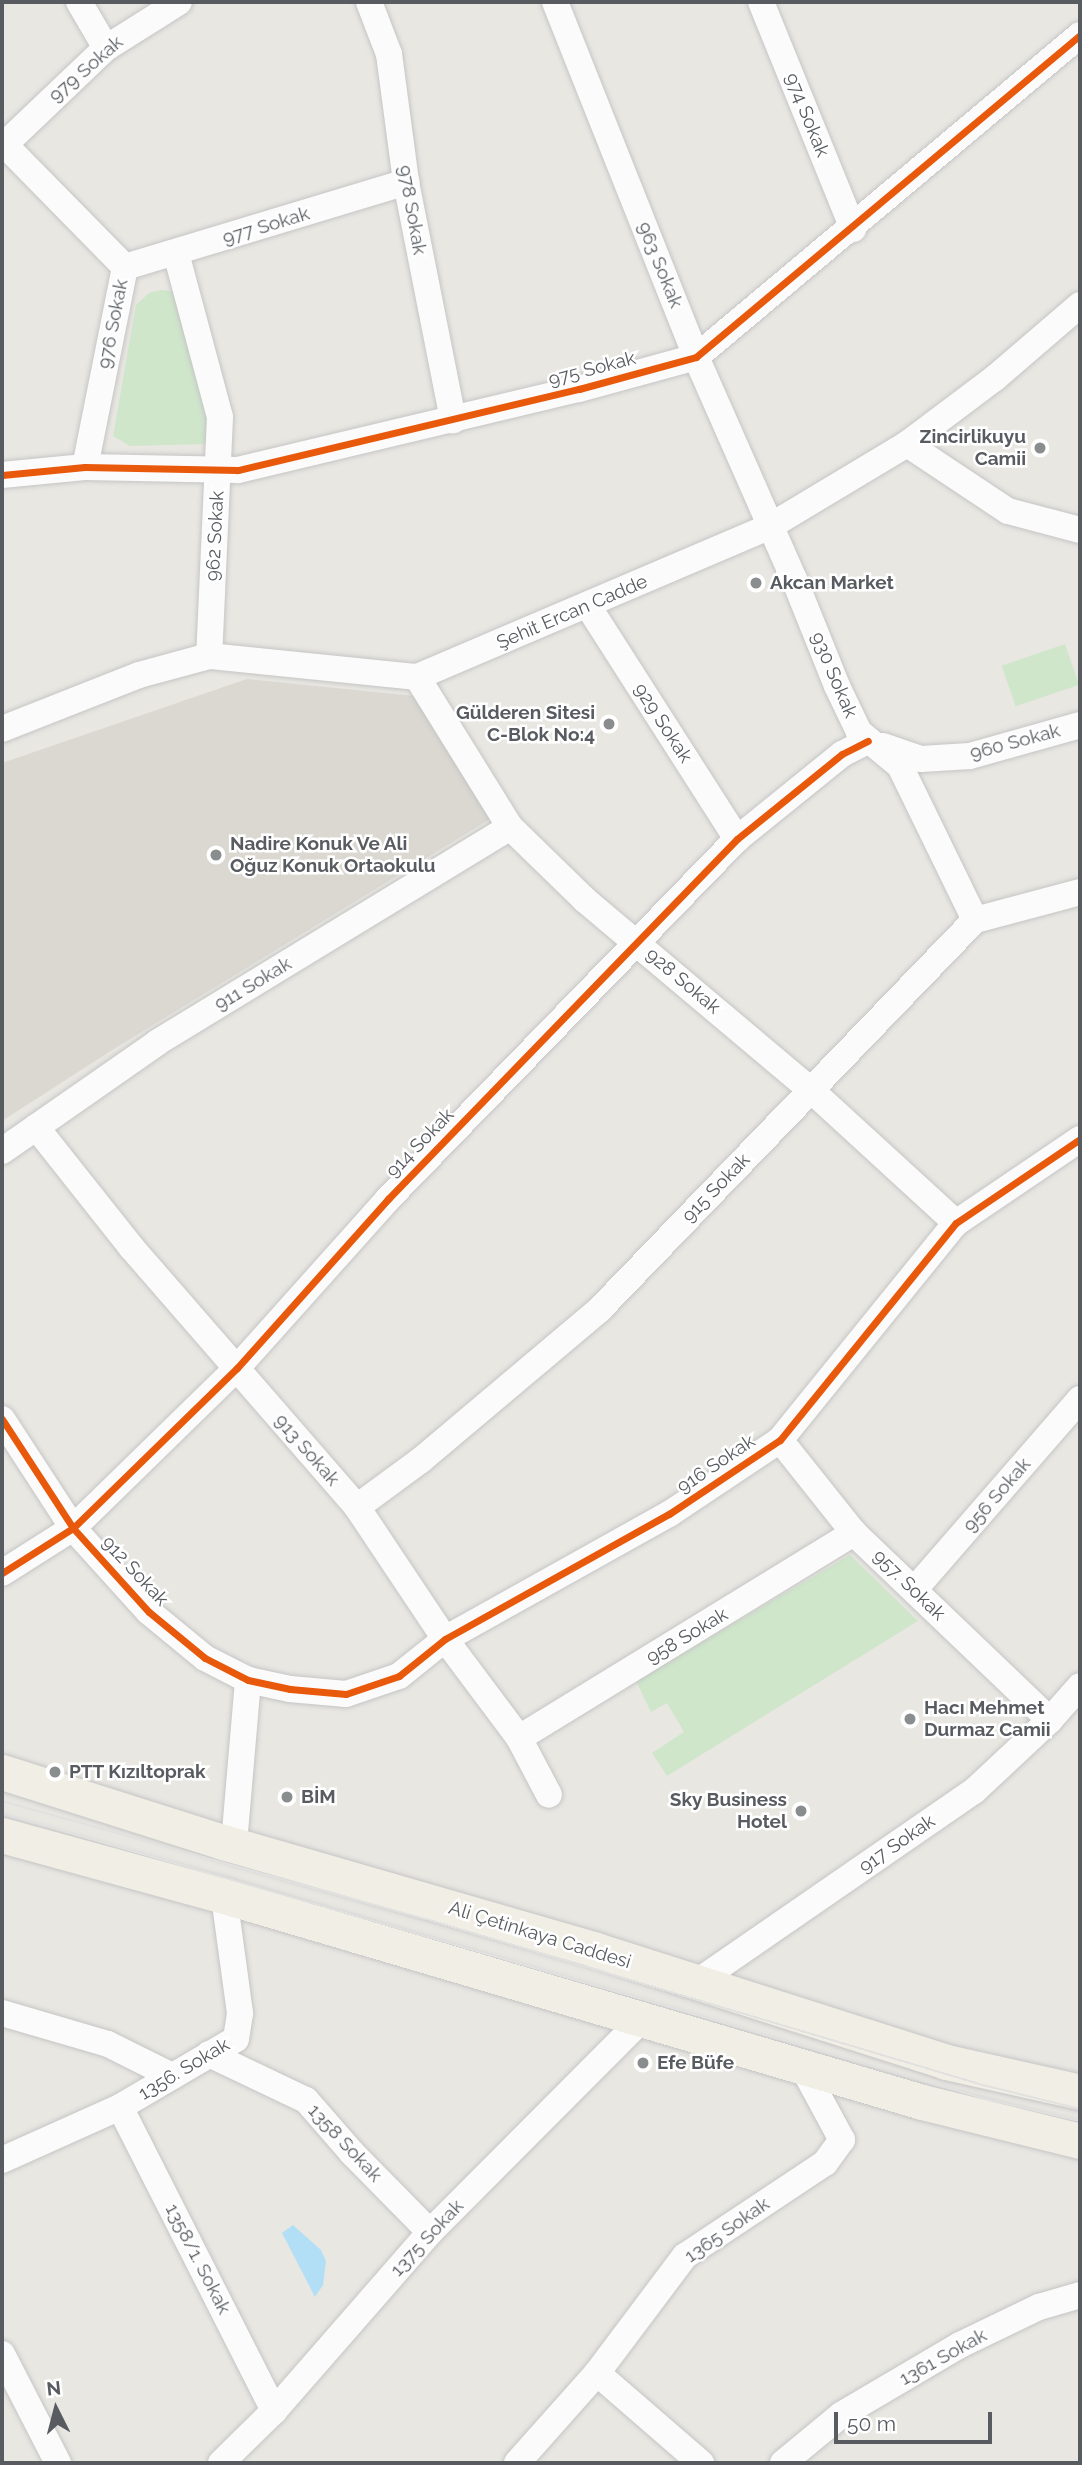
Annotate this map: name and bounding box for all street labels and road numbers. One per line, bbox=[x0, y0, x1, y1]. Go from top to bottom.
street label: 979 Sokak bbox=[44, 31, 128, 107]
street label: 974 Sokak bbox=[780, 70, 834, 160]
street label: 978 Sokak bbox=[393, 163, 431, 257]
street label: 977 Sokak bbox=[220, 202, 312, 250]
street label: 963 Sokak bbox=[632, 219, 688, 311]
street label: 976 Sokak bbox=[93, 277, 133, 371]
street label: 975 Sokak bbox=[546, 346, 638, 392]
street label: 962 Sokak bbox=[201, 490, 229, 582]
street label: Şehit Ercan Cadde bbox=[493, 570, 651, 654]
street label: 930 Sokak bbox=[806, 629, 862, 721]
street label: 929 Sokak bbox=[629, 679, 697, 767]
street label: 960 Sokak bbox=[967, 719, 1063, 765]
street label: 928 Sokak bbox=[641, 943, 725, 1019]
street label: 911 Sokak bbox=[210, 952, 296, 1016]
street label: 914 Sokak bbox=[381, 1104, 459, 1182]
street label: 915 Sokak bbox=[677, 1149, 755, 1227]
street label: 913 Sokak bbox=[270, 1409, 344, 1491]
street label: 916 Sokak bbox=[673, 1430, 759, 1498]
street label: 956 Sokak bbox=[959, 1453, 1035, 1537]
street label: 912 Sokak bbox=[97, 1531, 173, 1611]
street label: 957. Sokak bbox=[868, 1545, 950, 1625]
street label: 958 Sokak bbox=[642, 1603, 732, 1669]
street label: 917 Sokak bbox=[855, 1810, 939, 1878]
street label: Ali Çetinkaya Caddesi bbox=[446, 1896, 634, 1974]
street label: 1356. Sokak bbox=[134, 2033, 234, 2105]
street label: 1358 Sokak bbox=[303, 2099, 387, 2187]
street label: 1365 Sokak bbox=[680, 2192, 774, 2268]
street label: 1375 Sokak bbox=[386, 2195, 468, 2281]
street label: 1358/1. Sokak bbox=[160, 2200, 236, 2318]
street label: 1361 Sokak bbox=[895, 2324, 991, 2390]

